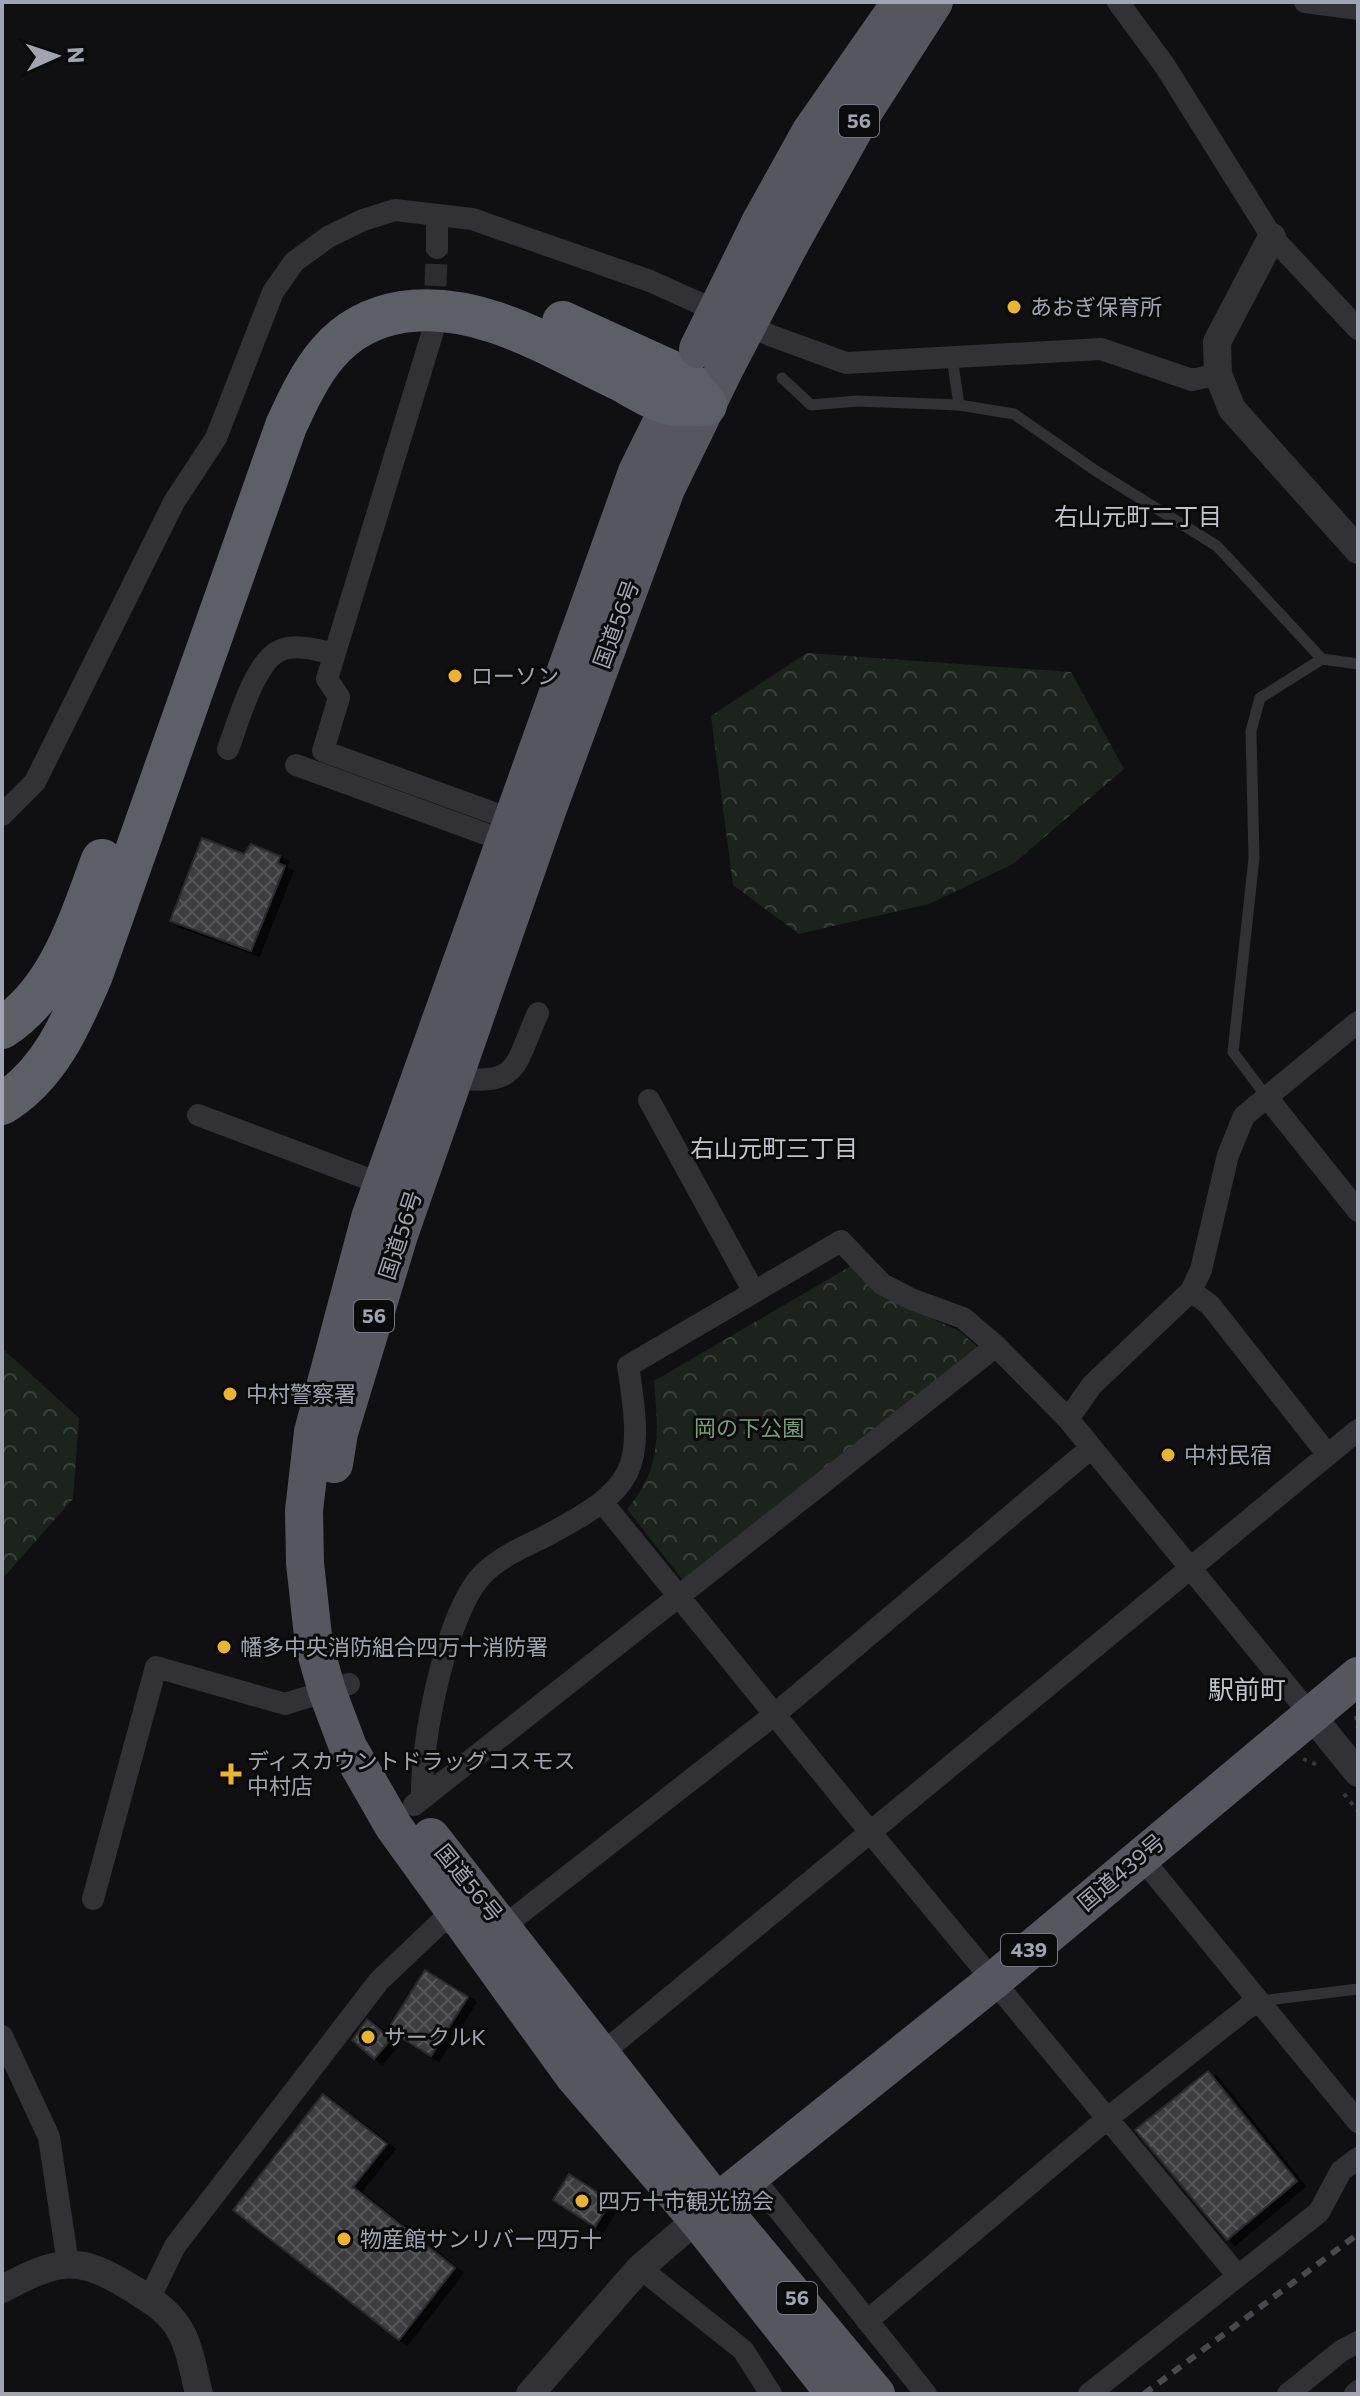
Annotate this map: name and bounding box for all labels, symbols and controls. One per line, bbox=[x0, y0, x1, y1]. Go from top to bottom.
north arrow bbox=[16, 16, 96, 96]
text: N bbox=[63, 46, 90, 64]
road number: 56 bbox=[839, 105, 879, 137]
place label: あおぎ保育所 bbox=[1030, 293, 1162, 320]
marker: あおぎ保育所 bbox=[1005, 298, 1023, 316]
district label: 右山元町二丁目 bbox=[1054, 501, 1222, 530]
street label: 国道56号 bbox=[587, 576, 644, 672]
place label: ローソン bbox=[471, 662, 559, 689]
marker: ローソン bbox=[446, 667, 464, 685]
district label: 右山元町三丁目 bbox=[690, 1133, 858, 1162]
street label: 国道56号 bbox=[372, 1187, 427, 1283]
road number: 56 bbox=[354, 1300, 394, 1332]
place label: 中村警察署 bbox=[246, 1380, 356, 1407]
marker: 中村警察署 bbox=[221, 1385, 239, 1403]
park label: 岡の下公園 bbox=[694, 1414, 804, 1441]
place label: 中村民宿 bbox=[1184, 1441, 1272, 1468]
marker: 中村民宿 bbox=[1159, 1446, 1177, 1464]
place label: 幡多中央消防組合四万十消防署 bbox=[240, 1633, 548, 1660]
marker: 幡多中央消防組合四万十消防署 bbox=[215, 1638, 233, 1656]
district label: 駅前町 bbox=[1208, 1673, 1286, 1704]
place label: ディスカウントドラッグコスモス 中村店 bbox=[247, 1747, 575, 1799]
marker: ディスカウントドラッグコスモス 中村店 bbox=[222, 1765, 240, 1783]
street label: 国道439号 bbox=[1072, 1827, 1170, 1916]
street label: 国道56号 bbox=[430, 1838, 509, 1927]
road number: 439 bbox=[1001, 1934, 1057, 1966]
place label: サークルK bbox=[384, 2023, 486, 2050]
marker: サークルK bbox=[359, 2028, 377, 2046]
place label: 四万十市観光協会 bbox=[598, 2187, 774, 2214]
marker: 四万十市観光協会 bbox=[573, 2192, 591, 2210]
place label: 物産館サンリバー四万十 bbox=[360, 2225, 602, 2252]
marker: 物産館サンリバー四万十 bbox=[335, 2230, 353, 2248]
road number: 56 bbox=[777, 2282, 817, 2314]

